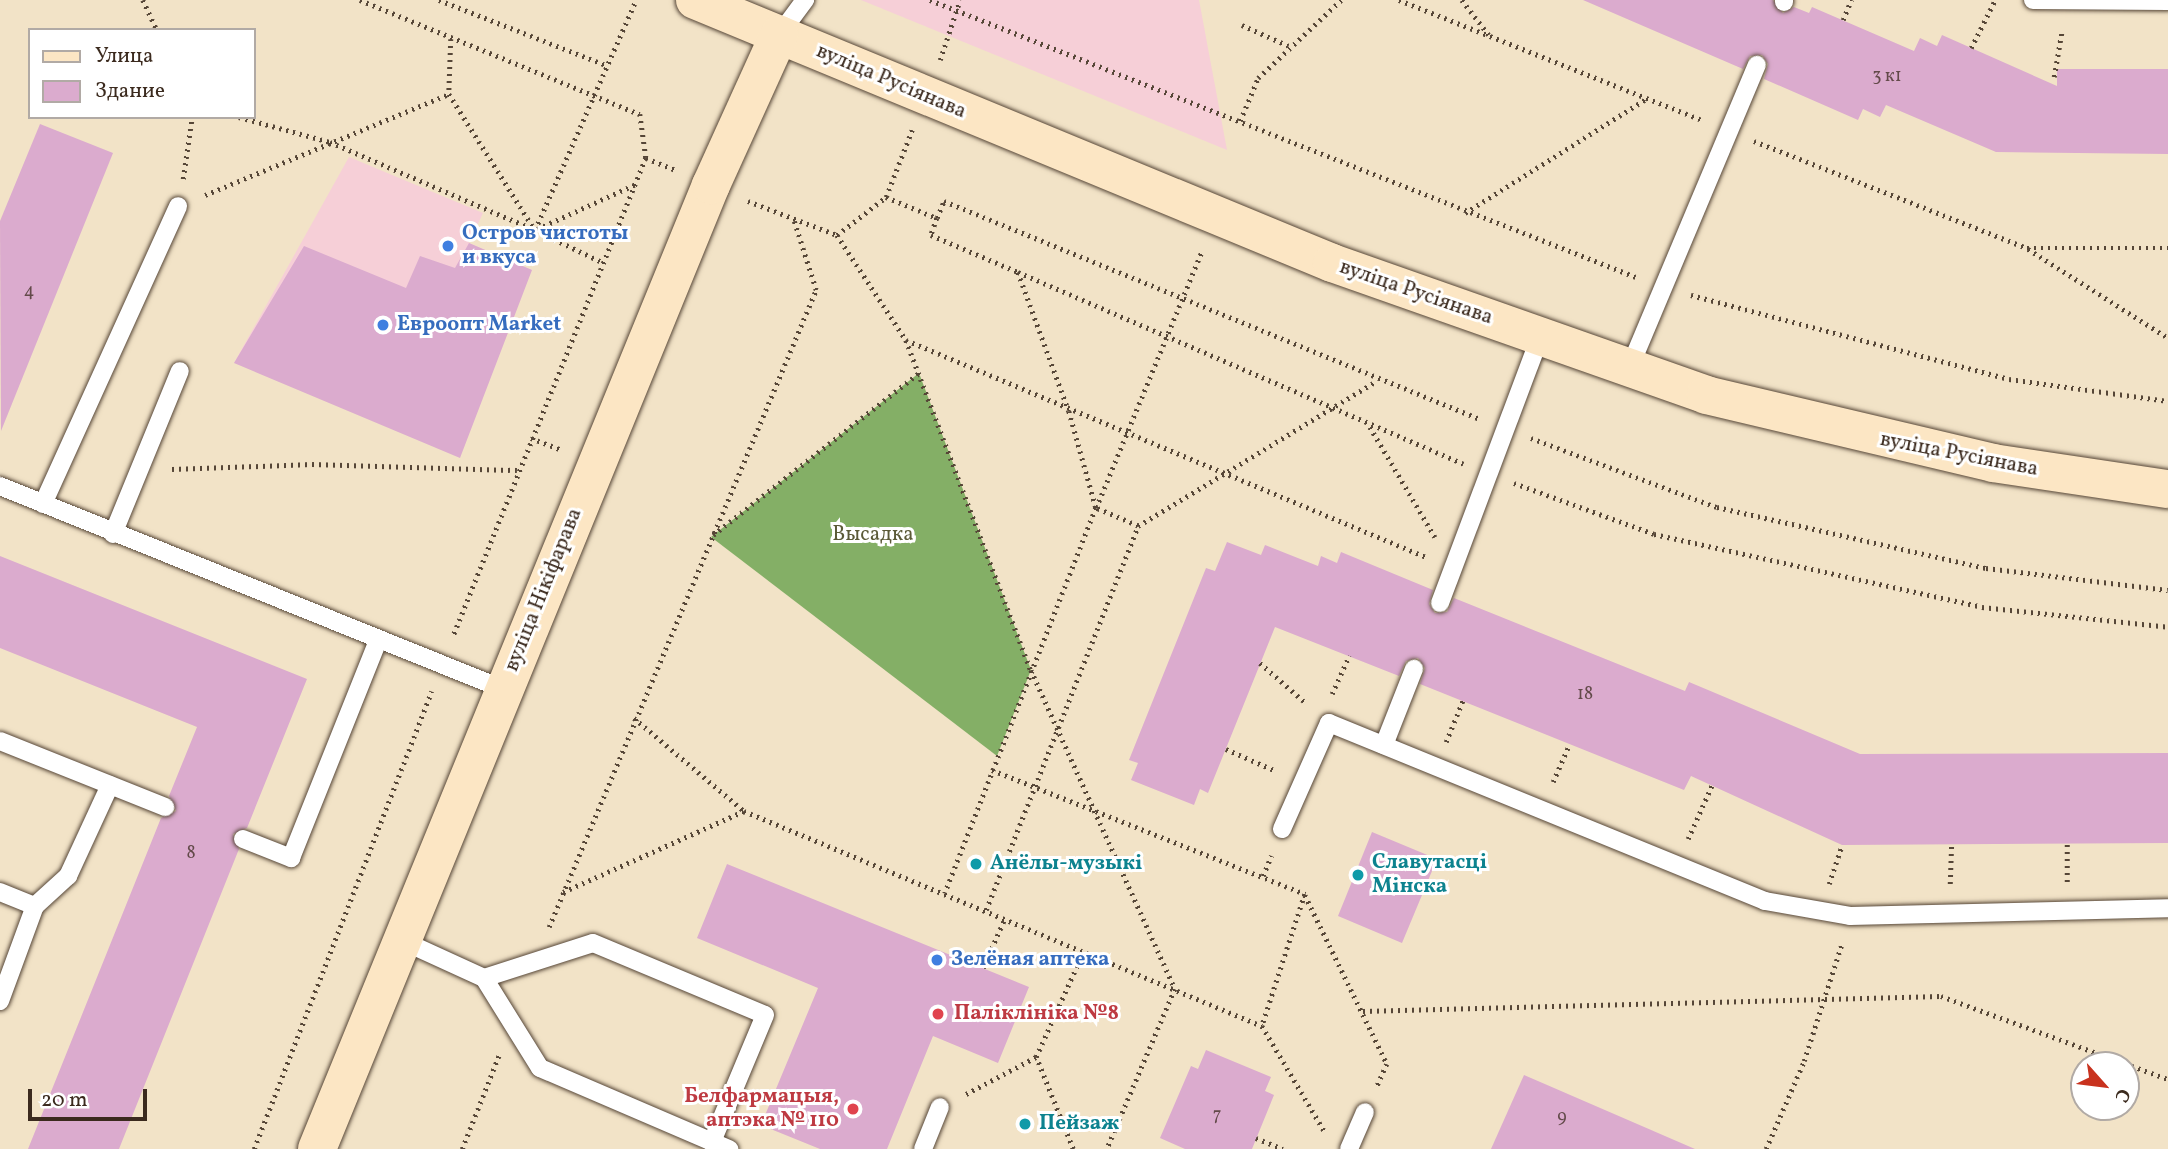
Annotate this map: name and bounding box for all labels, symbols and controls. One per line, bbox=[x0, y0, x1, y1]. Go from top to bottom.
legend bbox=[28, 28, 256, 119]
street label: вуліца Русіянава bbox=[812, 39, 970, 125]
text: Улица bbox=[95, 42, 153, 71]
house number: 3 к1 bbox=[1872, 66, 1902, 88]
text: Здание bbox=[95, 77, 165, 106]
place label: Остров чистоты и вкуса bbox=[462, 221, 629, 271]
marker: Остров чистоты и вкуса bbox=[440, 238, 456, 254]
street label: вуліца Русіянава bbox=[1336, 255, 1496, 331]
house number: 4 bbox=[24, 281, 34, 303]
place label: Евроопт Market bbox=[397, 312, 561, 338]
marker: Евроопт Market bbox=[375, 317, 391, 333]
street label: вуліца Русіянава bbox=[1878, 427, 2040, 483]
street label: вуліца Нікіфарава bbox=[500, 505, 588, 675]
park label: Высадка bbox=[832, 522, 914, 548]
house number: 18 bbox=[1577, 684, 1593, 706]
house number: 8 bbox=[186, 843, 196, 865]
place label: Славутасці Мінска bbox=[1372, 850, 1487, 900]
place label: Анёлы-музыкі bbox=[990, 851, 1142, 877]
marker: Анёлы-музыкі bbox=[968, 856, 984, 872]
marker: Славутасці Мінска bbox=[1350, 867, 1366, 883]
place label: Зелёная аптека bbox=[951, 947, 1110, 973]
marker: Зелёная аптека bbox=[929, 952, 945, 968]
place label: Паліклініка №8 bbox=[954, 1001, 1119, 1027]
marker: Паліклініка №8 bbox=[928, 1004, 948, 1024]
north arrow bbox=[2070, 1051, 2140, 1121]
scale bar bbox=[32, 1076, 150, 1120]
text: С bbox=[2107, 1083, 2136, 1106]
place label: Белфармацыя, аптэка № 110 bbox=[684, 1084, 839, 1134]
text: 20 m bbox=[41, 1086, 87, 1115]
marker: Белфармацыя, аптэка № 110 bbox=[845, 1101, 861, 1117]
house number: 7 bbox=[1213, 1105, 1221, 1127]
house number: 9 bbox=[1557, 1107, 1567, 1129]
place label: Пейзаж bbox=[1039, 1111, 1119, 1137]
marker: Пейзаж bbox=[1017, 1116, 1033, 1132]

